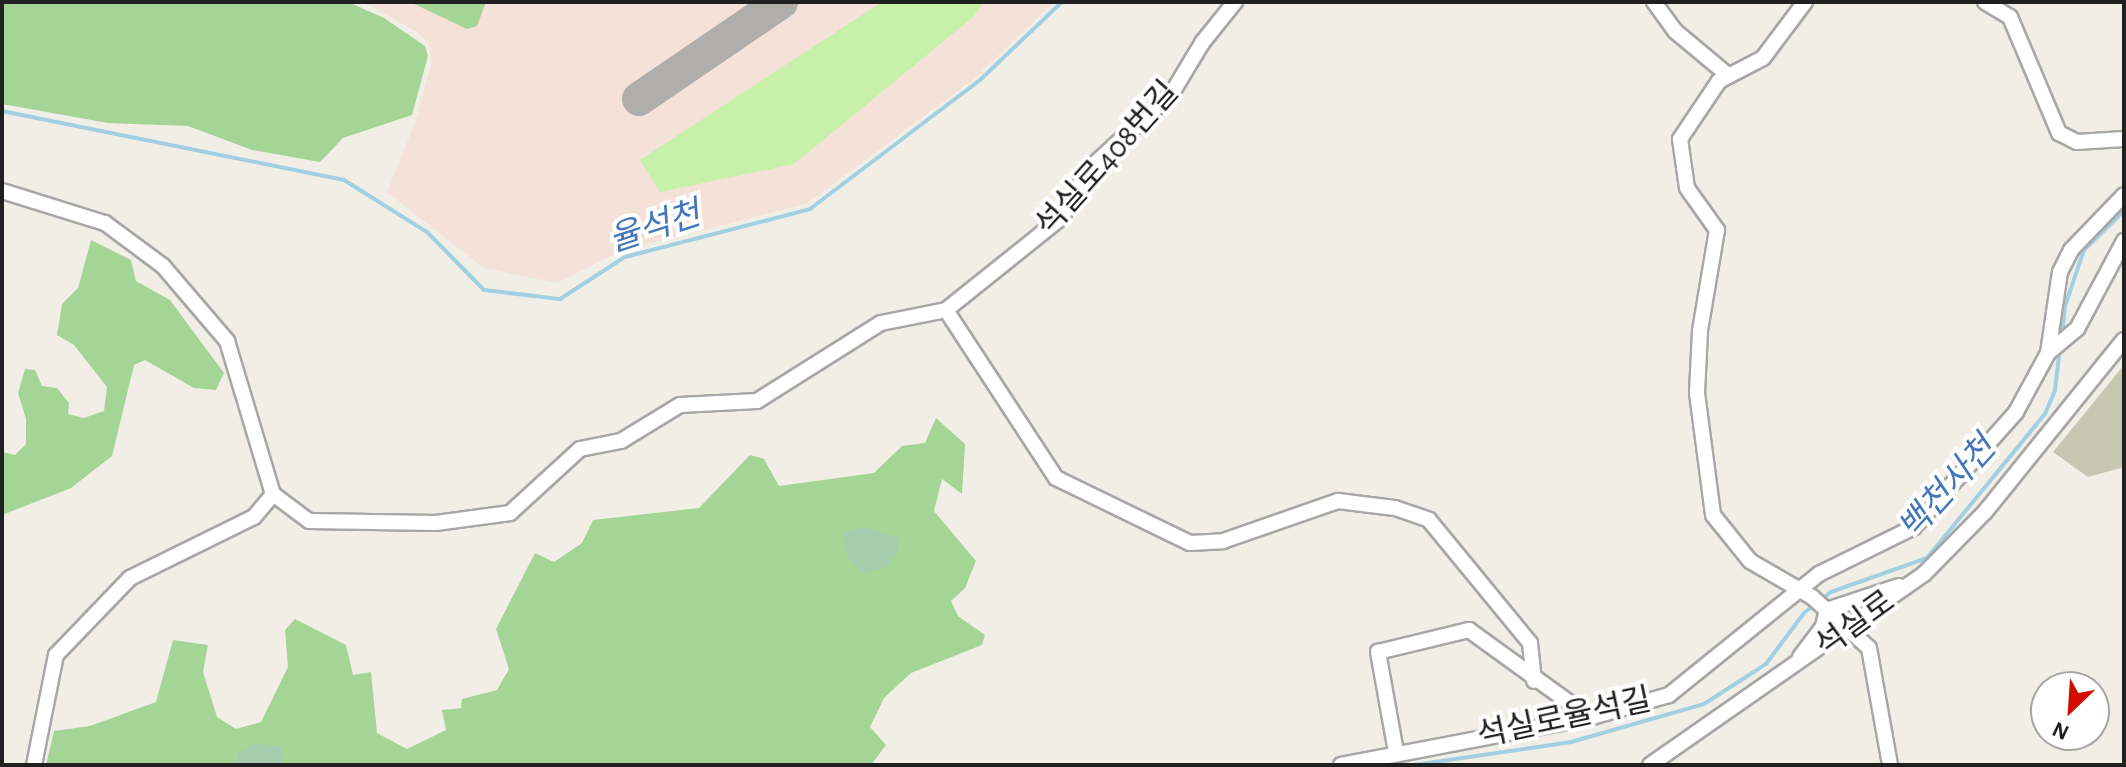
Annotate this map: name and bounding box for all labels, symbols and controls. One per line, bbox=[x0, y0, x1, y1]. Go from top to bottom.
street label: 석실로408번길 bbox=[1028, 74, 1186, 244]
water label: 율석천 bbox=[604, 194, 706, 262]
water label: 백천사천 bbox=[1891, 429, 2005, 549]
street label: 석실로 bbox=[1808, 583, 1902, 665]
north arrow bbox=[2030, 671, 2110, 751]
street label: 석실로율석길 bbox=[1474, 681, 1654, 755]
text: N bbox=[2049, 718, 2072, 744]

